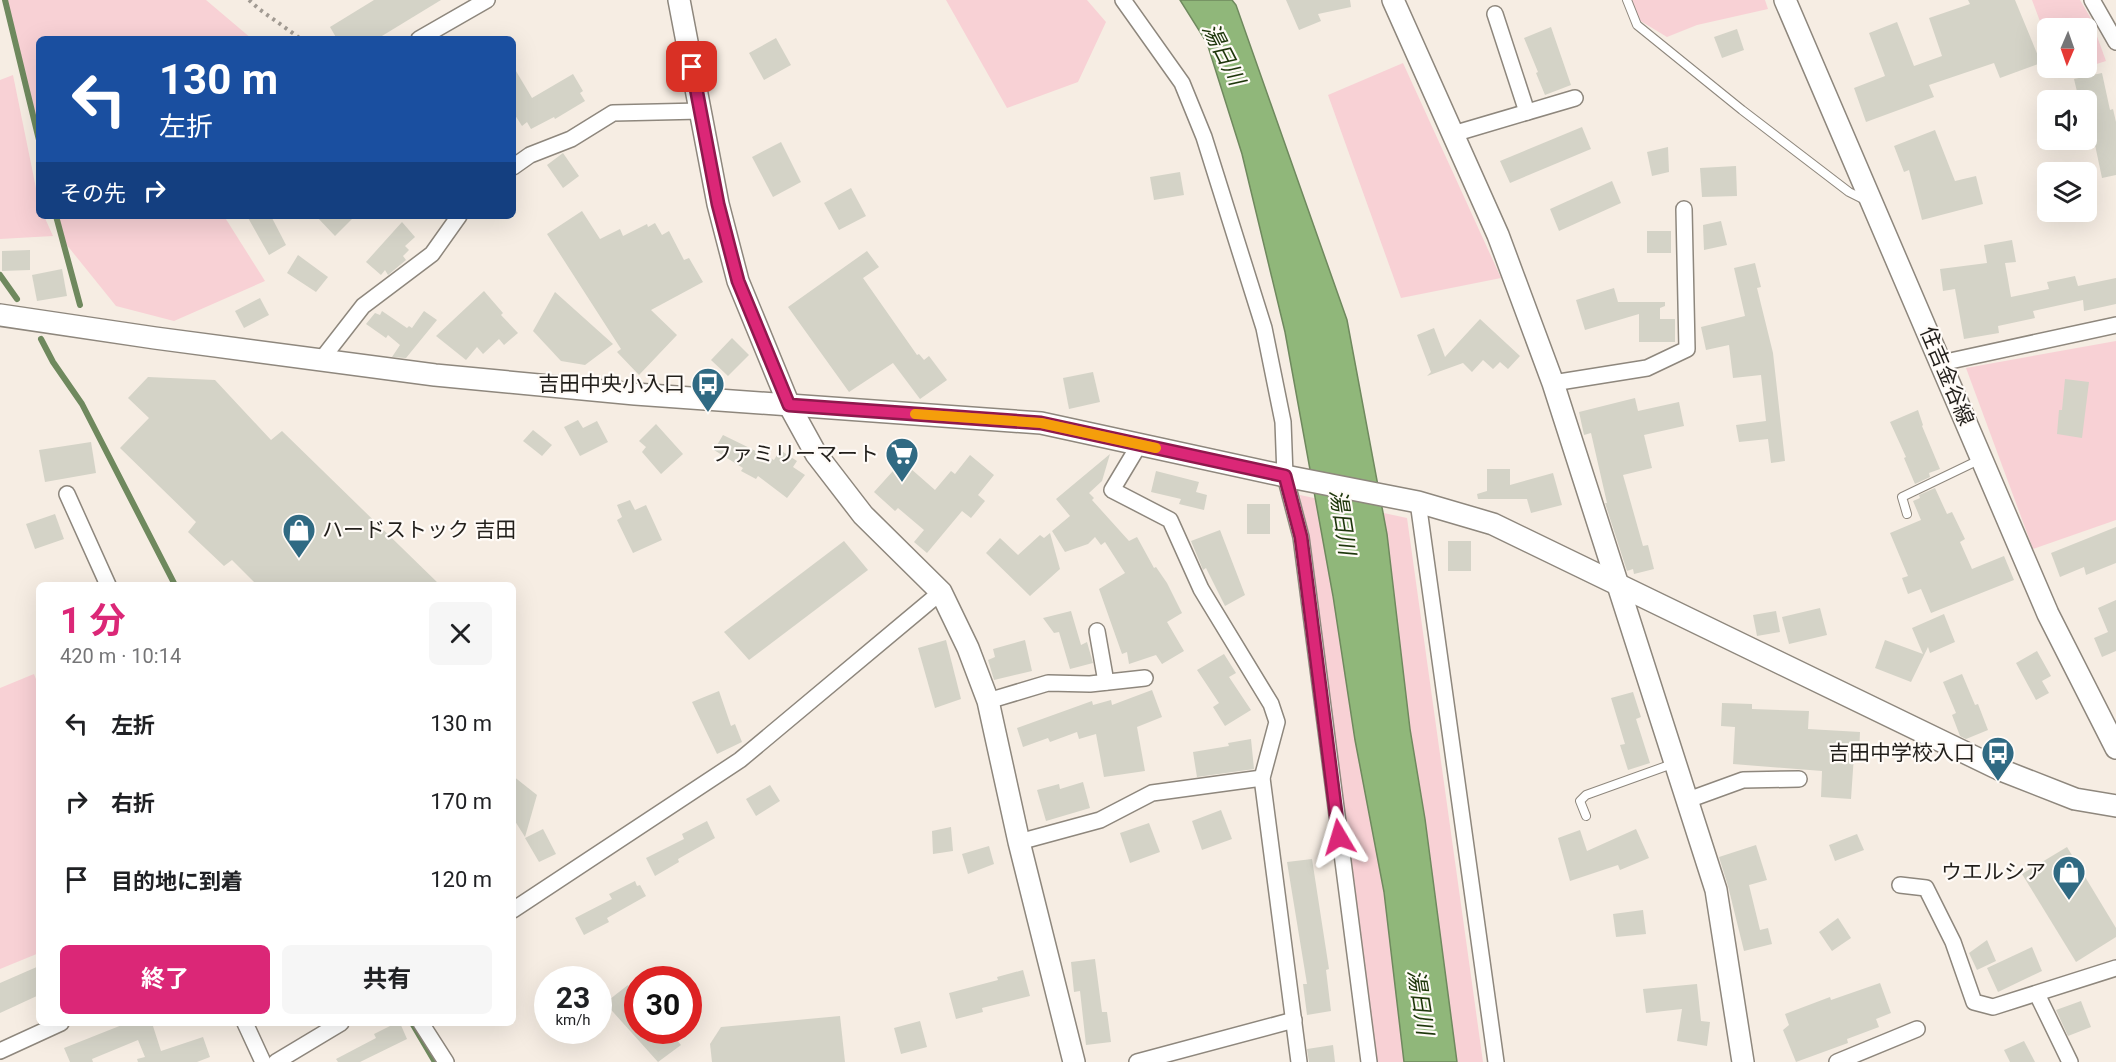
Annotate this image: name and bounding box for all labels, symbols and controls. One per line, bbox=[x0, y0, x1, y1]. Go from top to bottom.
north arrow bbox=[2037, 18, 2097, 78]
map controls bbox=[2037, 18, 2097, 222]
water label: 湯日川 bbox=[1197, 19, 1251, 91]
pin bbox=[666, 41, 717, 92]
icon: arrive bbox=[675, 50, 708, 83]
text: 130 m bbox=[159, 55, 278, 104]
icon: left bbox=[60, 60, 138, 138]
button: sound bbox=[2037, 90, 2097, 150]
text: 左折 bbox=[159, 111, 213, 143]
button: layers bbox=[2037, 162, 2097, 222]
icon: right bbox=[138, 174, 171, 207]
text: その先 bbox=[60, 181, 126, 206]
street label: 住吉金谷線 bbox=[1915, 323, 1979, 429]
bus stop icon: 吉田中央小入口 bbox=[690, 366, 726, 413]
place label: 吉田中央小入口 bbox=[538, 372, 685, 396]
supermarket icon: ファミリーマート bbox=[884, 436, 920, 483]
place label: ファミリーマート bbox=[711, 442, 879, 466]
water label: 湯日川 bbox=[1325, 488, 1360, 559]
shop icon: ハードストック 吉田 bbox=[281, 512, 317, 559]
place label: ハードストック 吉田 bbox=[322, 518, 516, 542]
text: 1 分 bbox=[60, 600, 126, 642]
button: close bbox=[429, 602, 492, 665]
text: 420 m · 10:14 bbox=[60, 644, 181, 668]
icon: left bbox=[60, 707, 93, 740]
text: 130 m bbox=[430, 711, 492, 736]
text: 左折 bbox=[111, 713, 155, 738]
bus stop icon: 吉田中学校入口 bbox=[1980, 735, 2016, 782]
place label: 吉田中学校入口 bbox=[1828, 741, 1975, 765]
icon: right bbox=[60, 785, 93, 818]
text: 170 m bbox=[430, 789, 492, 814]
text: 右折 bbox=[111, 791, 155, 816]
position arrow bbox=[1307, 805, 1371, 869]
shop icon: ウエルシア bbox=[2051, 854, 2087, 901]
place label: ウエルシア bbox=[1941, 860, 2046, 884]
icon: arrive bbox=[60, 863, 93, 896]
text: 120 m bbox=[430, 867, 492, 892]
text: 目的地に到着 bbox=[111, 869, 243, 894]
button: 終了 bbox=[60, 945, 270, 1014]
button: 共有 bbox=[282, 945, 492, 1014]
speed limit sign: 30 bbox=[624, 966, 702, 1044]
water label: 湯日川 bbox=[1403, 968, 1438, 1039]
text: 23 bbox=[556, 980, 590, 1015]
text: km/h bbox=[555, 1011, 591, 1029]

